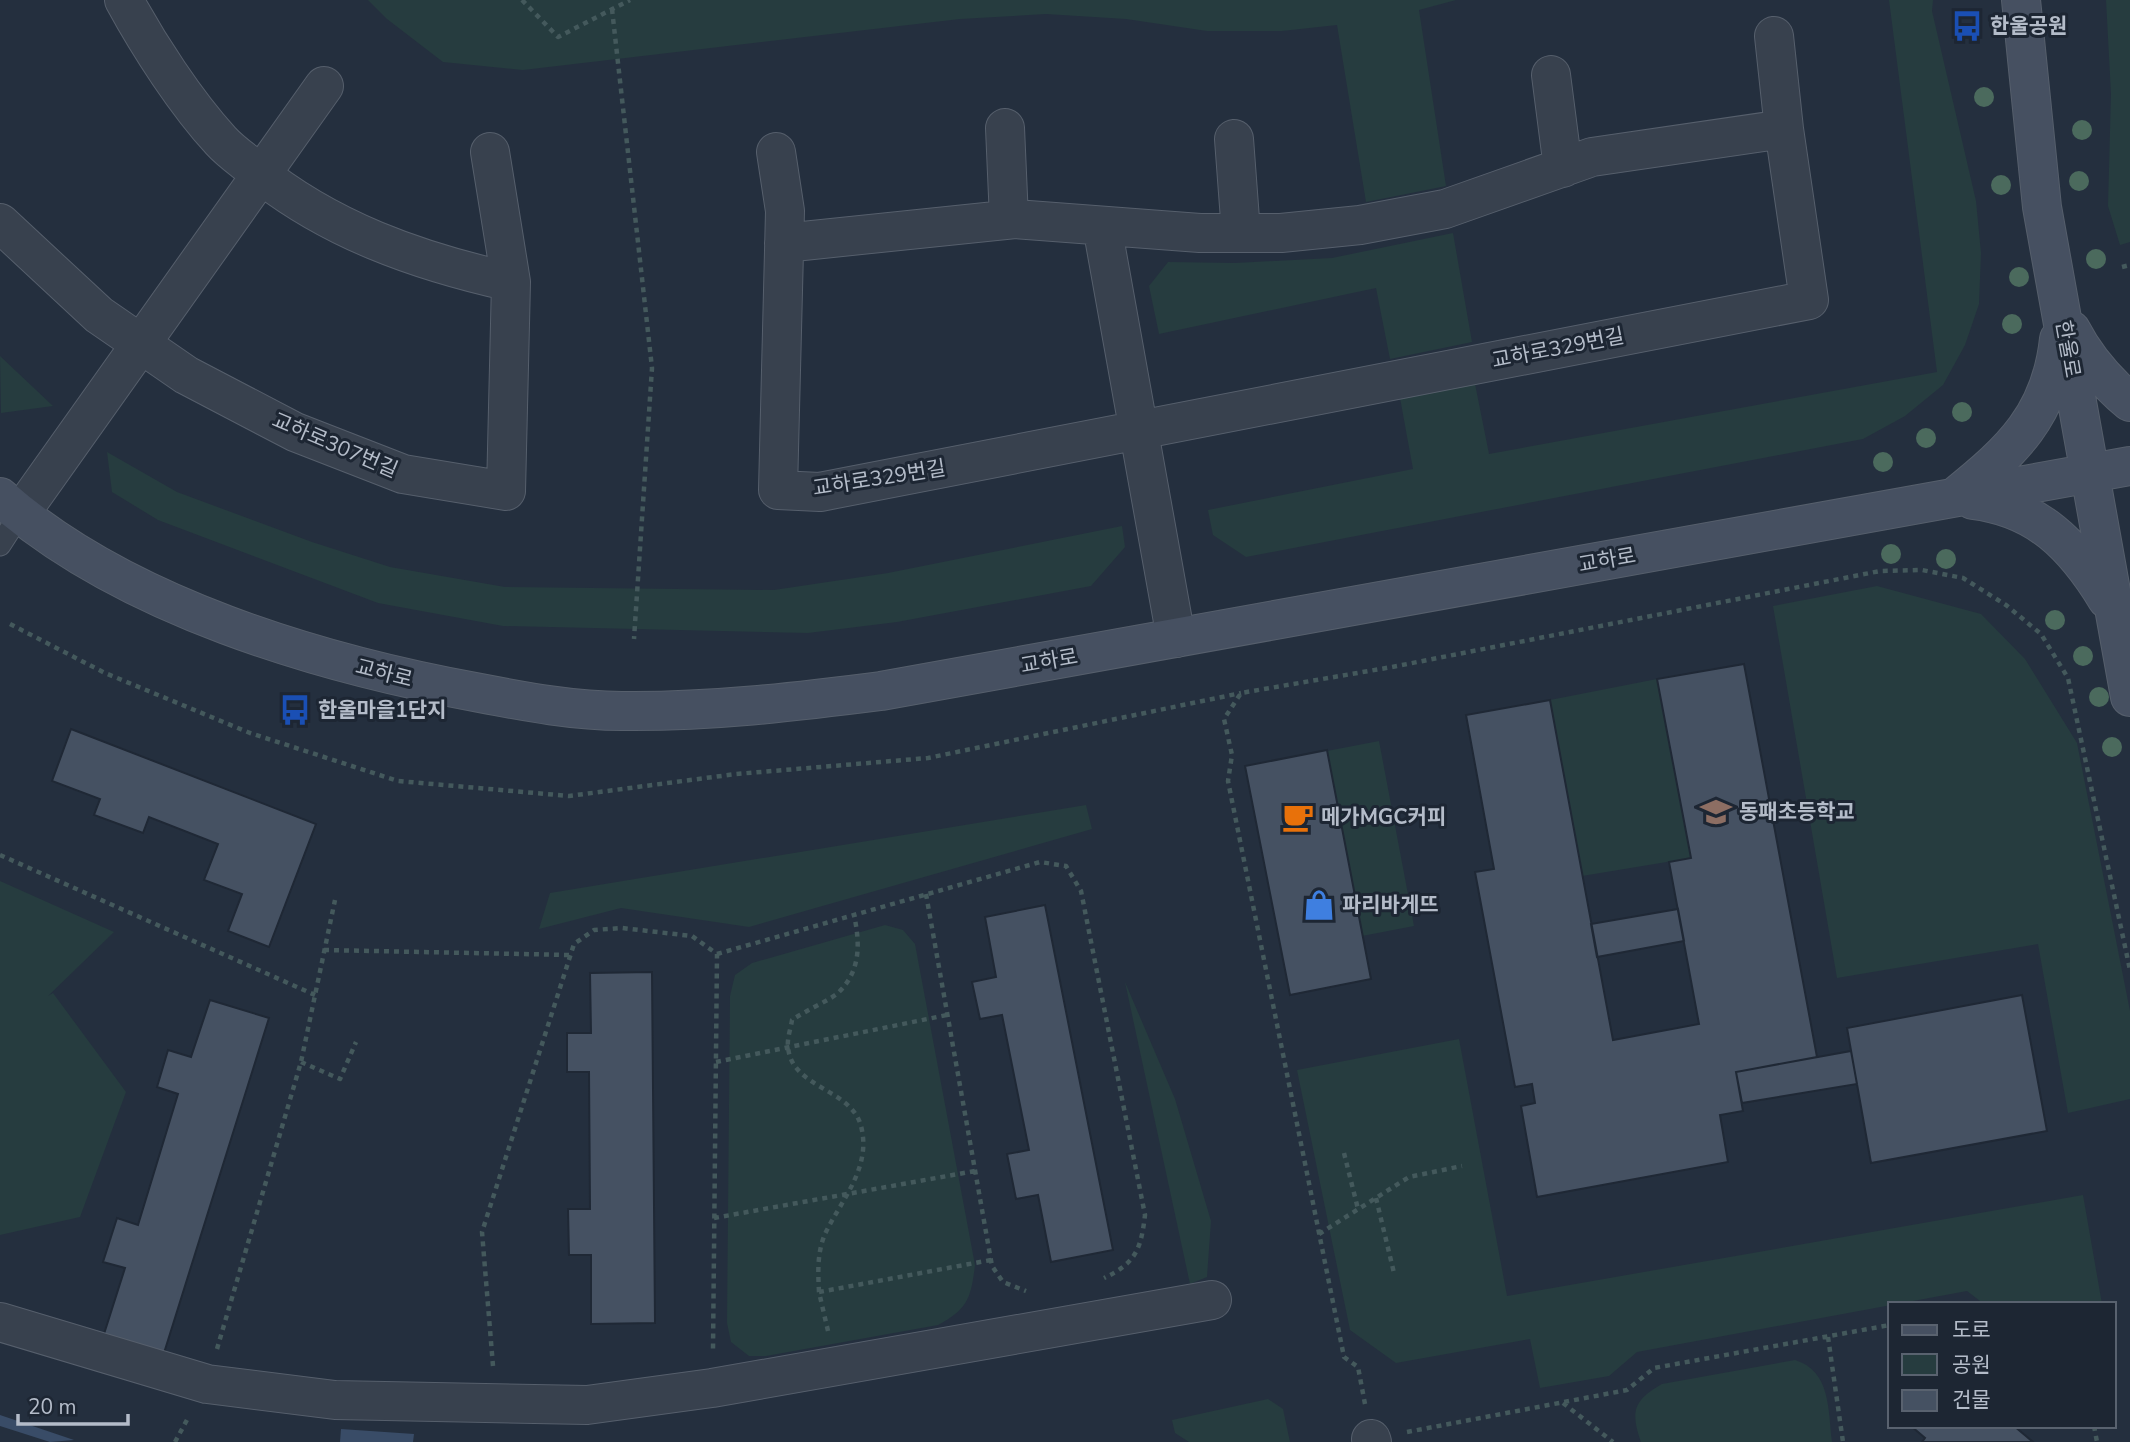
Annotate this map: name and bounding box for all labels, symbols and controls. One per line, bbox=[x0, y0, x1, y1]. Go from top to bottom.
bus stop icon: 한울공원 bbox=[1950, 9, 1984, 43]
place label: 한울공원 bbox=[1990, 12, 2067, 40]
street label: 한울로 bbox=[2049, 318, 2087, 380]
street label: 교하로329번길 bbox=[1489, 321, 1627, 375]
street label: 교하로307번길 bbox=[268, 406, 402, 484]
street label: 교하로329번길 bbox=[810, 454, 948, 502]
street label: 교하로 bbox=[1576, 541, 1638, 579]
street label: 교하로 bbox=[1018, 642, 1080, 680]
street label: 교하로 bbox=[352, 652, 416, 694]
bus stop icon: 한울마을1단지 bbox=[278, 693, 312, 727]
place label: 한울마을1단지 bbox=[318, 696, 447, 724]
school or university icon: 동패초등학교 bbox=[1699, 795, 1733, 829]
place label: 동패초등학교 bbox=[1739, 798, 1855, 826]
cafe icon: 메가MGC커피 bbox=[1281, 800, 1315, 834]
place label: 메가MGC커피 bbox=[1321, 803, 1446, 831]
shop icon: 파리바게뜨 bbox=[1302, 888, 1336, 922]
place label: 파리바게뜨 bbox=[1342, 891, 1439, 919]
legend bbox=[1888, 1302, 2116, 1428]
text: 도로 bbox=[1952, 1316, 1991, 1344]
text: 공원 bbox=[1952, 1351, 1991, 1379]
scale bar bbox=[18, 1382, 128, 1426]
text: 건물 bbox=[1952, 1386, 1991, 1414]
text: 20 m bbox=[28, 1393, 77, 1421]

